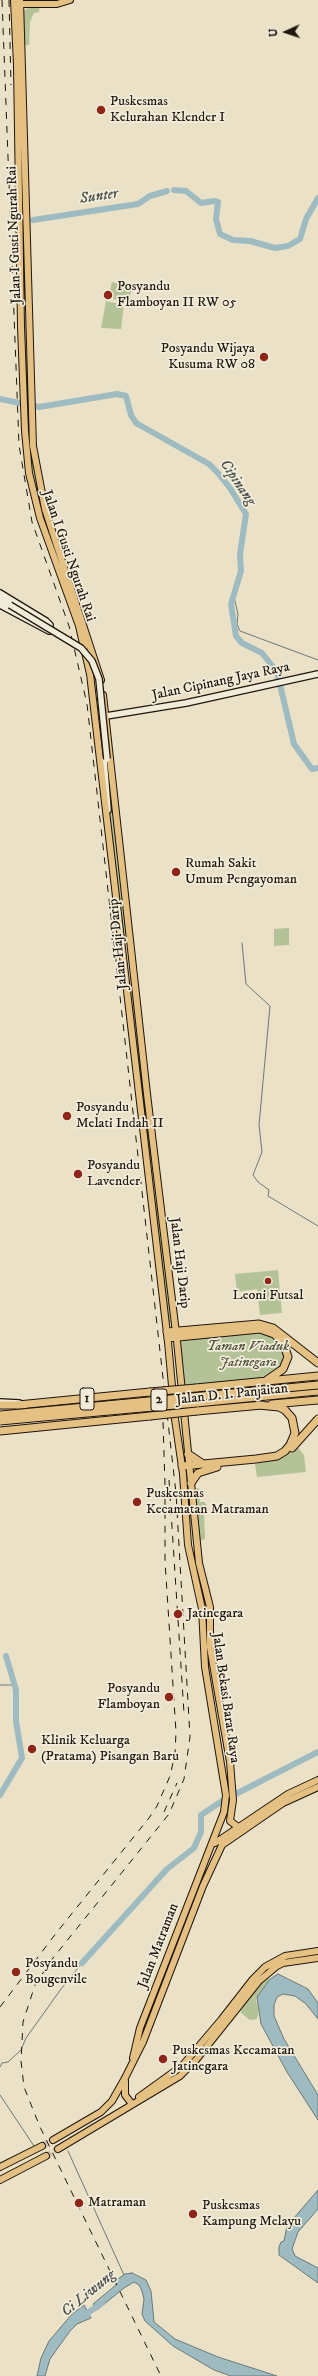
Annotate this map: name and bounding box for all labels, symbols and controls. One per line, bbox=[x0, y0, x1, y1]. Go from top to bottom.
north arrow bbox=[266, 12, 306, 52]
text: U bbox=[267, 28, 281, 37]
place label: Puskesmas Kelurahan Klender I bbox=[110, 94, 225, 126]
marker: Puskesmas Kelurahan Klender I bbox=[95, 104, 107, 116]
street label: Jalan I Gusti Ngurah Rai bbox=[4, 166, 26, 304]
water label: Sunter bbox=[79, 185, 119, 209]
place label: Posyandu Flamboyan II RW 05 bbox=[117, 279, 236, 312]
marker: Posyandu Flamboyan II RW 05 bbox=[102, 289, 114, 301]
place label: Posyandu Wijaya Kusuma RW 08 bbox=[161, 341, 255, 374]
marker: Posyandu Wijaya Kusuma RW 08 bbox=[258, 351, 270, 363]
water label: Cipinang bbox=[215, 456, 259, 510]
street label: Jalan I Gusti Ngurah Rai bbox=[38, 488, 98, 624]
street label: Jalan Cipinang Jaya Raya bbox=[151, 659, 291, 705]
place label: Rumah Sakit Umum Pengayoman bbox=[185, 856, 297, 888]
marker: Rumah Sakit Umum Pengayoman bbox=[170, 866, 182, 878]
street label: Jalan Haji Darip bbox=[106, 898, 132, 990]
place label: Posyandu Melati Indah II bbox=[76, 1100, 164, 1132]
marker: Posyandu Melati Indah II bbox=[61, 1110, 73, 1122]
place label: Posyandu Lavender bbox=[87, 1158, 140, 1190]
marker: Posyandu Lavender bbox=[72, 1168, 84, 1180]
street label: Jalan Haji Darip bbox=[165, 1217, 193, 1309]
marker: Leoni Futsal bbox=[263, 1276, 273, 1286]
place label: Leoni Futsal bbox=[233, 1288, 303, 1304]
park label: Taman Viaduk Jatinegara bbox=[207, 1339, 289, 1372]
street label: Jalan D. I. Panjaitan bbox=[175, 1381, 289, 1409]
road number: 1 bbox=[80, 1388, 94, 1410]
road number: 2 bbox=[151, 1389, 167, 1411]
place label: Puskesmas Kecamatan Matraman bbox=[146, 1486, 269, 1518]
marker: Puskesmas Kecamatan Matraman bbox=[131, 1496, 143, 1508]
place label: Jatinegara bbox=[187, 1606, 243, 1622]
marker: Jatinegara bbox=[172, 1608, 184, 1620]
street label: Jalan Bekasi Barat Raya bbox=[208, 1632, 242, 1764]
place label: Posyandu Flamboyan bbox=[98, 1681, 160, 1714]
marker: Posyandu Flamboyan bbox=[163, 1691, 175, 1703]
place label: Klinik Keluarga (Pratama) Pisangan Baru bbox=[41, 1733, 179, 1766]
marker: Klinik Keluarga (Pratama) Pisangan Baru bbox=[26, 1743, 38, 1755]
street label: Jalan Matraman bbox=[135, 1901, 183, 1991]
place label: Posyandu Bougenvile bbox=[25, 1956, 87, 1988]
marker: Posyandu Bougenvile bbox=[10, 1966, 22, 1978]
place label: Puskesmas Kecamatan Jatinegara bbox=[172, 2043, 295, 2076]
marker: Puskesmas Kecamatan Jatinegara bbox=[157, 2053, 169, 2065]
place label: Matraman bbox=[88, 2195, 146, 2211]
marker: Matraman bbox=[73, 2197, 85, 2209]
place label: Puskesmas Kampung Melayu bbox=[202, 2198, 301, 2230]
marker: Puskesmas Kampung Melayu bbox=[187, 2208, 199, 2220]
water label: Ci Liwung bbox=[58, 2267, 120, 2321]

